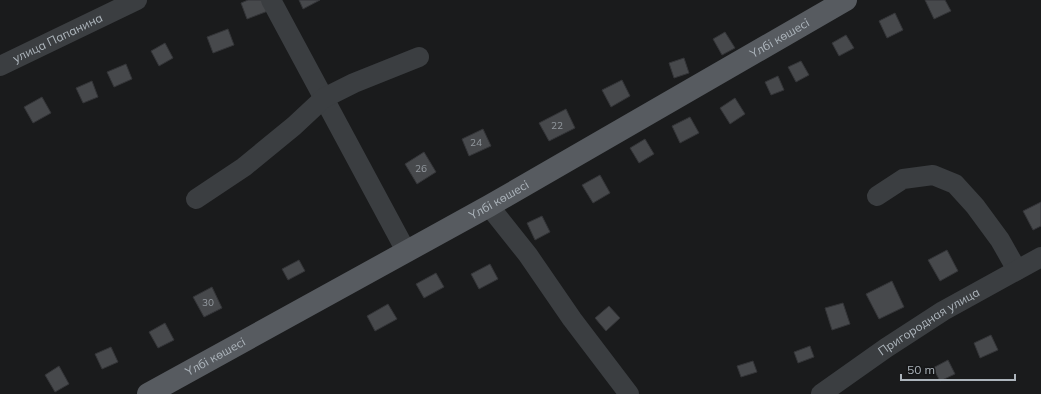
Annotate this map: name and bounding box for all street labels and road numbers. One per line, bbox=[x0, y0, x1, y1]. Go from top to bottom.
street label: улица Папанина bbox=[10, 10, 105, 66]
street label: Үлбі көшесі bbox=[746, 15, 812, 61]
street label: Үлбі көшесі bbox=[465, 177, 531, 223]
street label: Пригородная улица bbox=[875, 284, 982, 358]
street label: Үлбі көшесі bbox=[182, 334, 248, 379]

